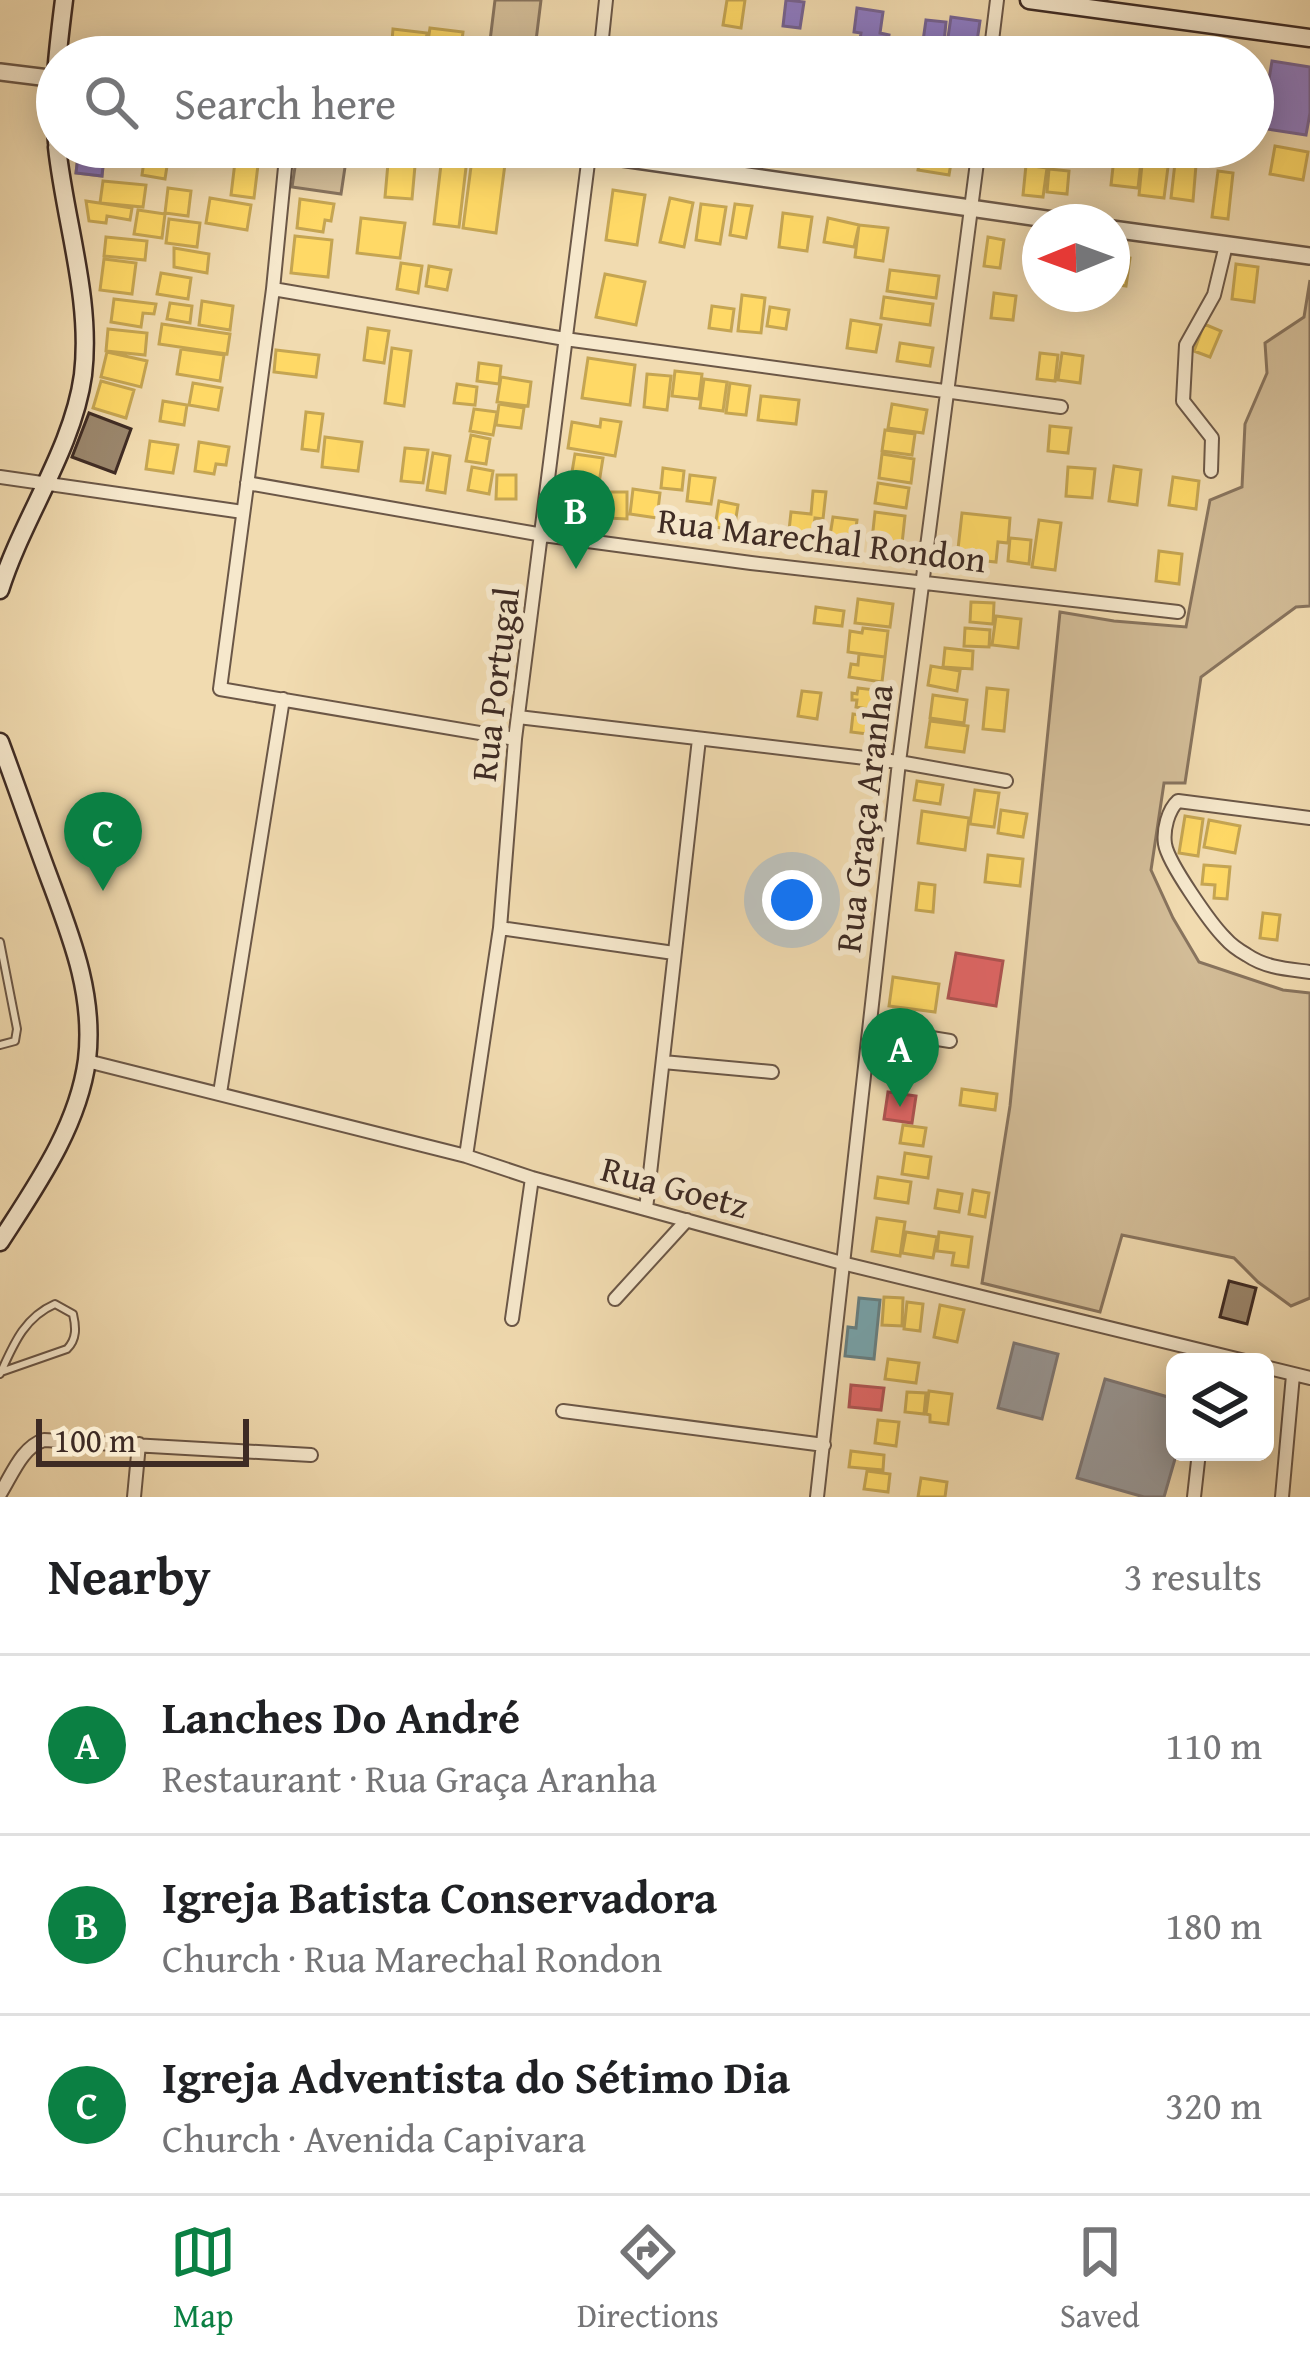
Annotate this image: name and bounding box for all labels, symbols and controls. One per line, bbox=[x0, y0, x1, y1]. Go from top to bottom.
search box bbox=[36, 36, 1274, 168]
icon: search bbox=[78, 69, 144, 135]
text: Search here bbox=[174, 70, 396, 135]
north arrow bbox=[1022, 204, 1130, 312]
pin: B bbox=[537, 470, 615, 569]
street label: Rua Marechal Rondon bbox=[655, 493, 989, 585]
street label: Rua Portugal bbox=[456, 584, 532, 784]
street label: Rua Graça Aranha bbox=[820, 681, 906, 955]
pin: C bbox=[64, 792, 142, 891]
your location bbox=[762, 870, 822, 930]
pin: A bbox=[861, 1008, 939, 1107]
street label: Rua Goetz bbox=[596, 1141, 754, 1231]
map controls bbox=[1166, 1353, 1274, 1461]
button: layers bbox=[1166, 1353, 1274, 1461]
scale bar bbox=[36, 1413, 249, 1466]
text: 100 m bbox=[54, 1416, 136, 1464]
text: Nearby bbox=[48, 1538, 211, 1613]
text: 3 results bbox=[1124, 1547, 1262, 1604]
text: Lanches Do André bbox=[162, 1684, 520, 1749]
text: A bbox=[75, 1716, 99, 1773]
text: 110 m bbox=[1165, 1716, 1262, 1773]
text: Restaurant · Rua Graça Aranha bbox=[162, 1749, 657, 1806]
text: Igreja Batista Conservadora bbox=[162, 1864, 717, 1929]
text: B bbox=[75, 1896, 99, 1953]
text: 180 m bbox=[1165, 1896, 1262, 1953]
text: Church · Rua Marechal Rondon bbox=[162, 1929, 662, 1986]
text: Igreja Adventista do Sétimo Dia bbox=[162, 2044, 790, 2109]
text: C bbox=[76, 2076, 98, 2133]
text: 320 m bbox=[1165, 2076, 1262, 2133]
text: Church · Avenida Capivara bbox=[162, 2109, 586, 2166]
tab: Map bbox=[170, 2219, 236, 2339]
tab: Directions bbox=[577, 2219, 719, 2339]
tab: Saved bbox=[1060, 2219, 1140, 2339]

